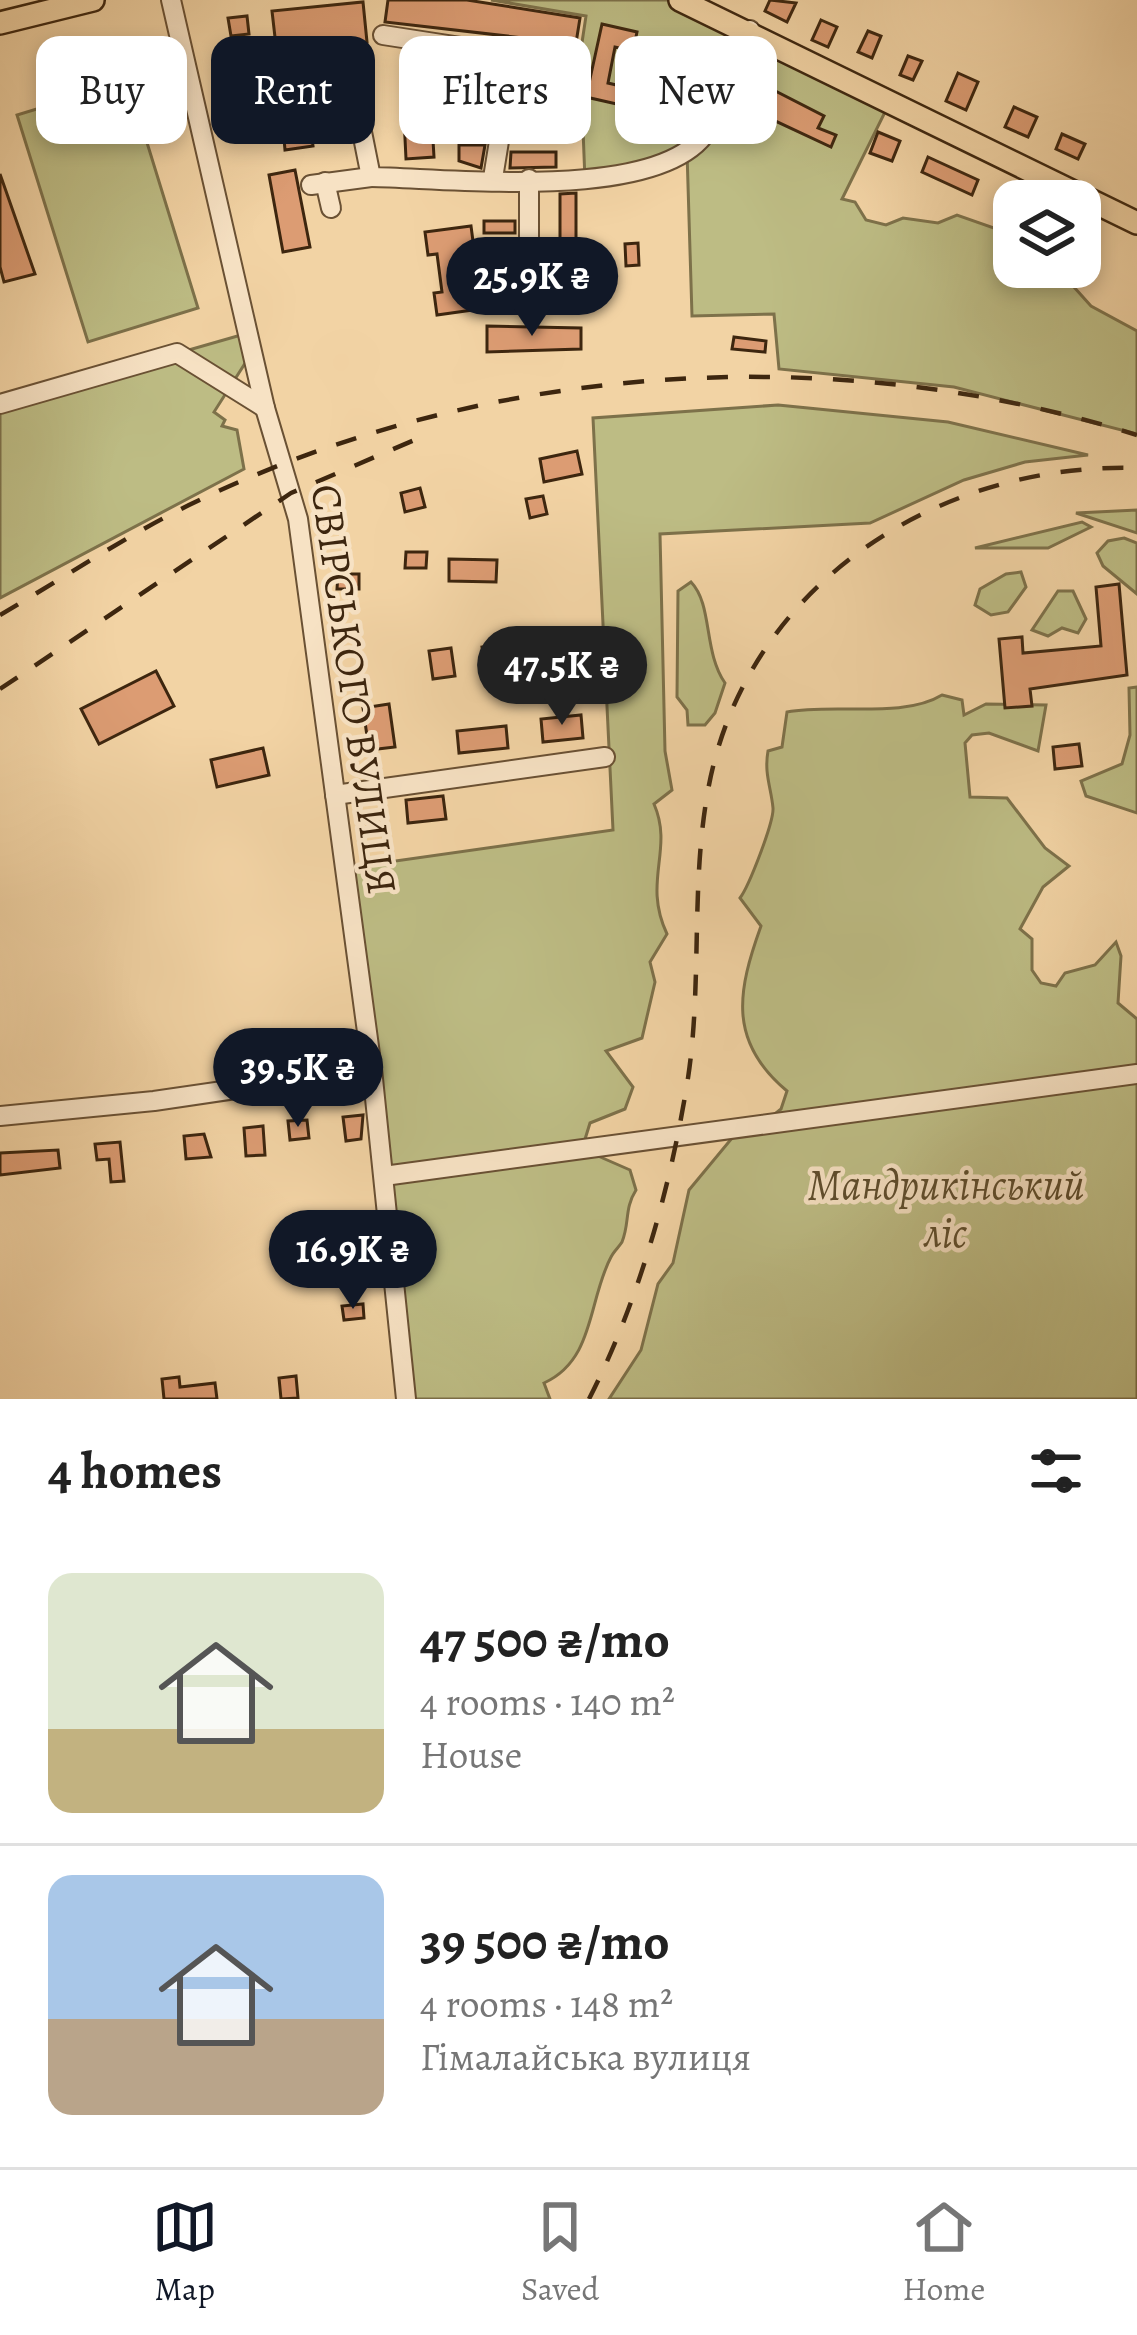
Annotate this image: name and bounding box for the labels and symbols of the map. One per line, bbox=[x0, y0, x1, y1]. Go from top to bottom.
pin: 25.9K ₴ bbox=[421, 237, 643, 339]
street label: СВІРСЬКОГО ВУЛИЦЯ bbox=[298, 480, 411, 898]
pin: 47.5K ₴ bbox=[451, 626, 673, 728]
pin: 39.5K ₴ bbox=[187, 1028, 409, 1130]
park label: Мандрикінський ліс bbox=[808, 1156, 1085, 1261]
pin: 16.9K ₴ bbox=[242, 1210, 464, 1312]

